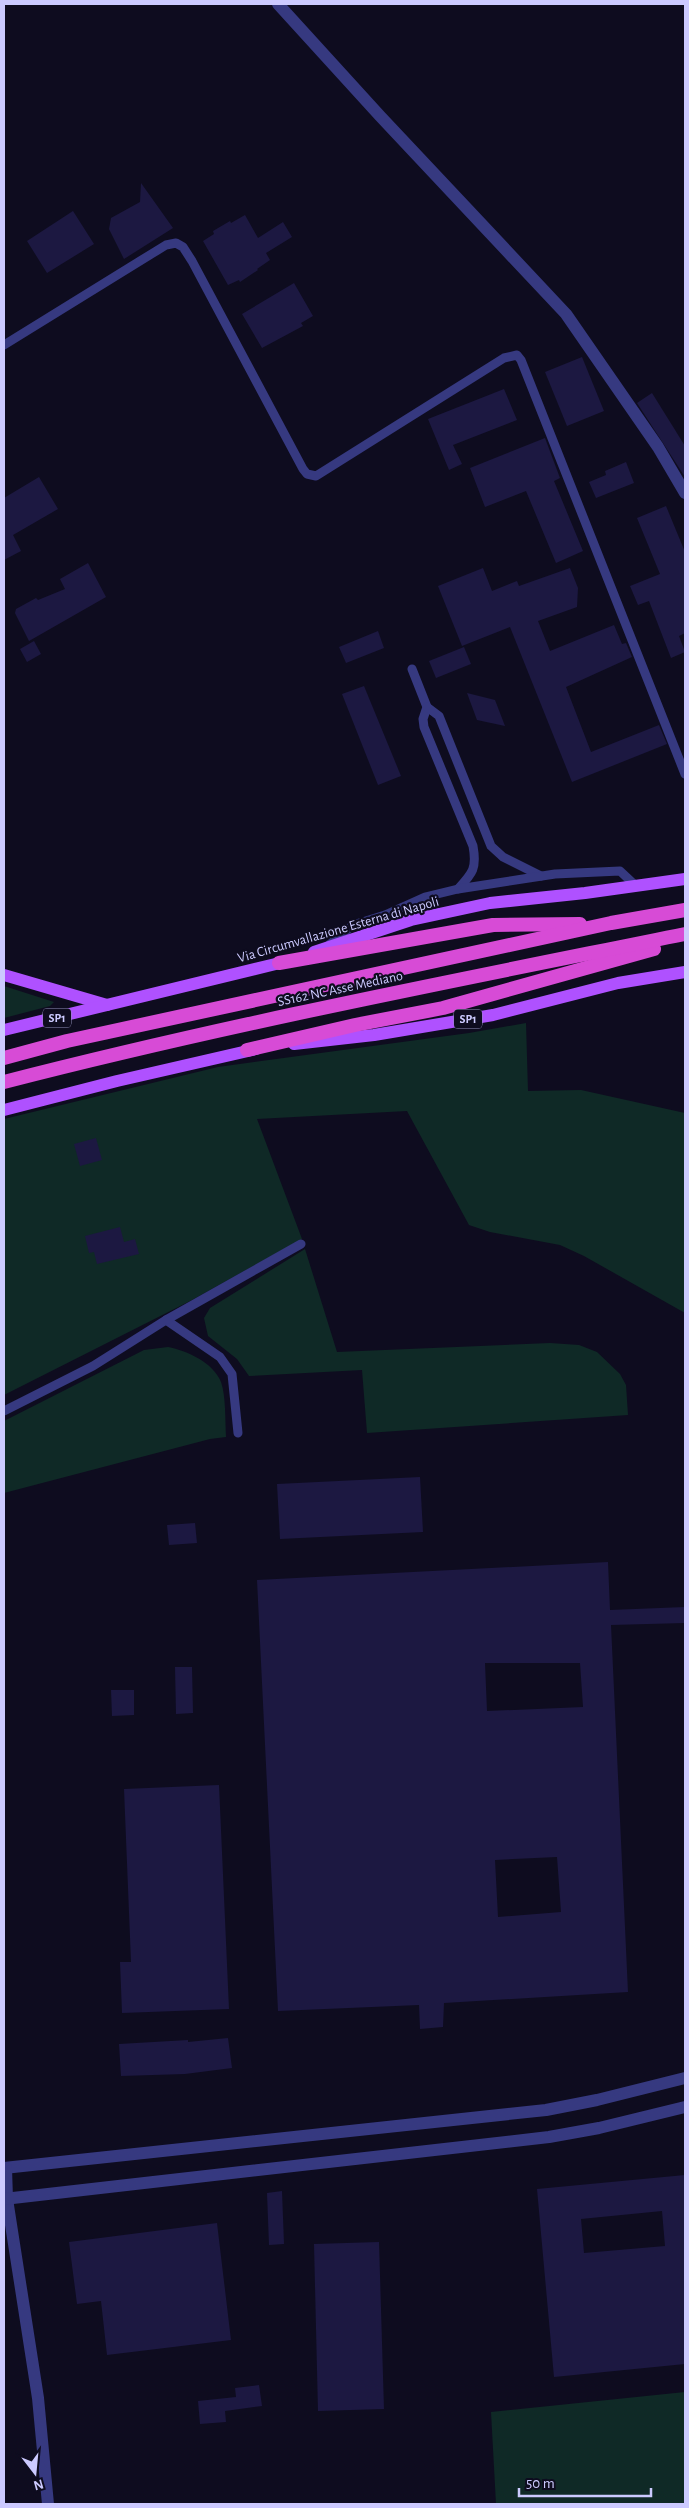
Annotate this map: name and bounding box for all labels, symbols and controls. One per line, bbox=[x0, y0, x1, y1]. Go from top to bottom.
street label: Via Circumvallazione Esterna di Napoli bbox=[236, 894, 441, 965]
street label: SS162 NC Asse Mediano bbox=[276, 969, 404, 1009]
road number: SP1 bbox=[43, 1008, 71, 1028]
road number: SP1 bbox=[454, 1010, 482, 1028]
north arrow bbox=[10, 2448, 60, 2498]
scale bar bbox=[519, 2466, 652, 2498]
text: N bbox=[32, 2476, 45, 2493]
text: 50 m bbox=[526, 2476, 555, 2491]

